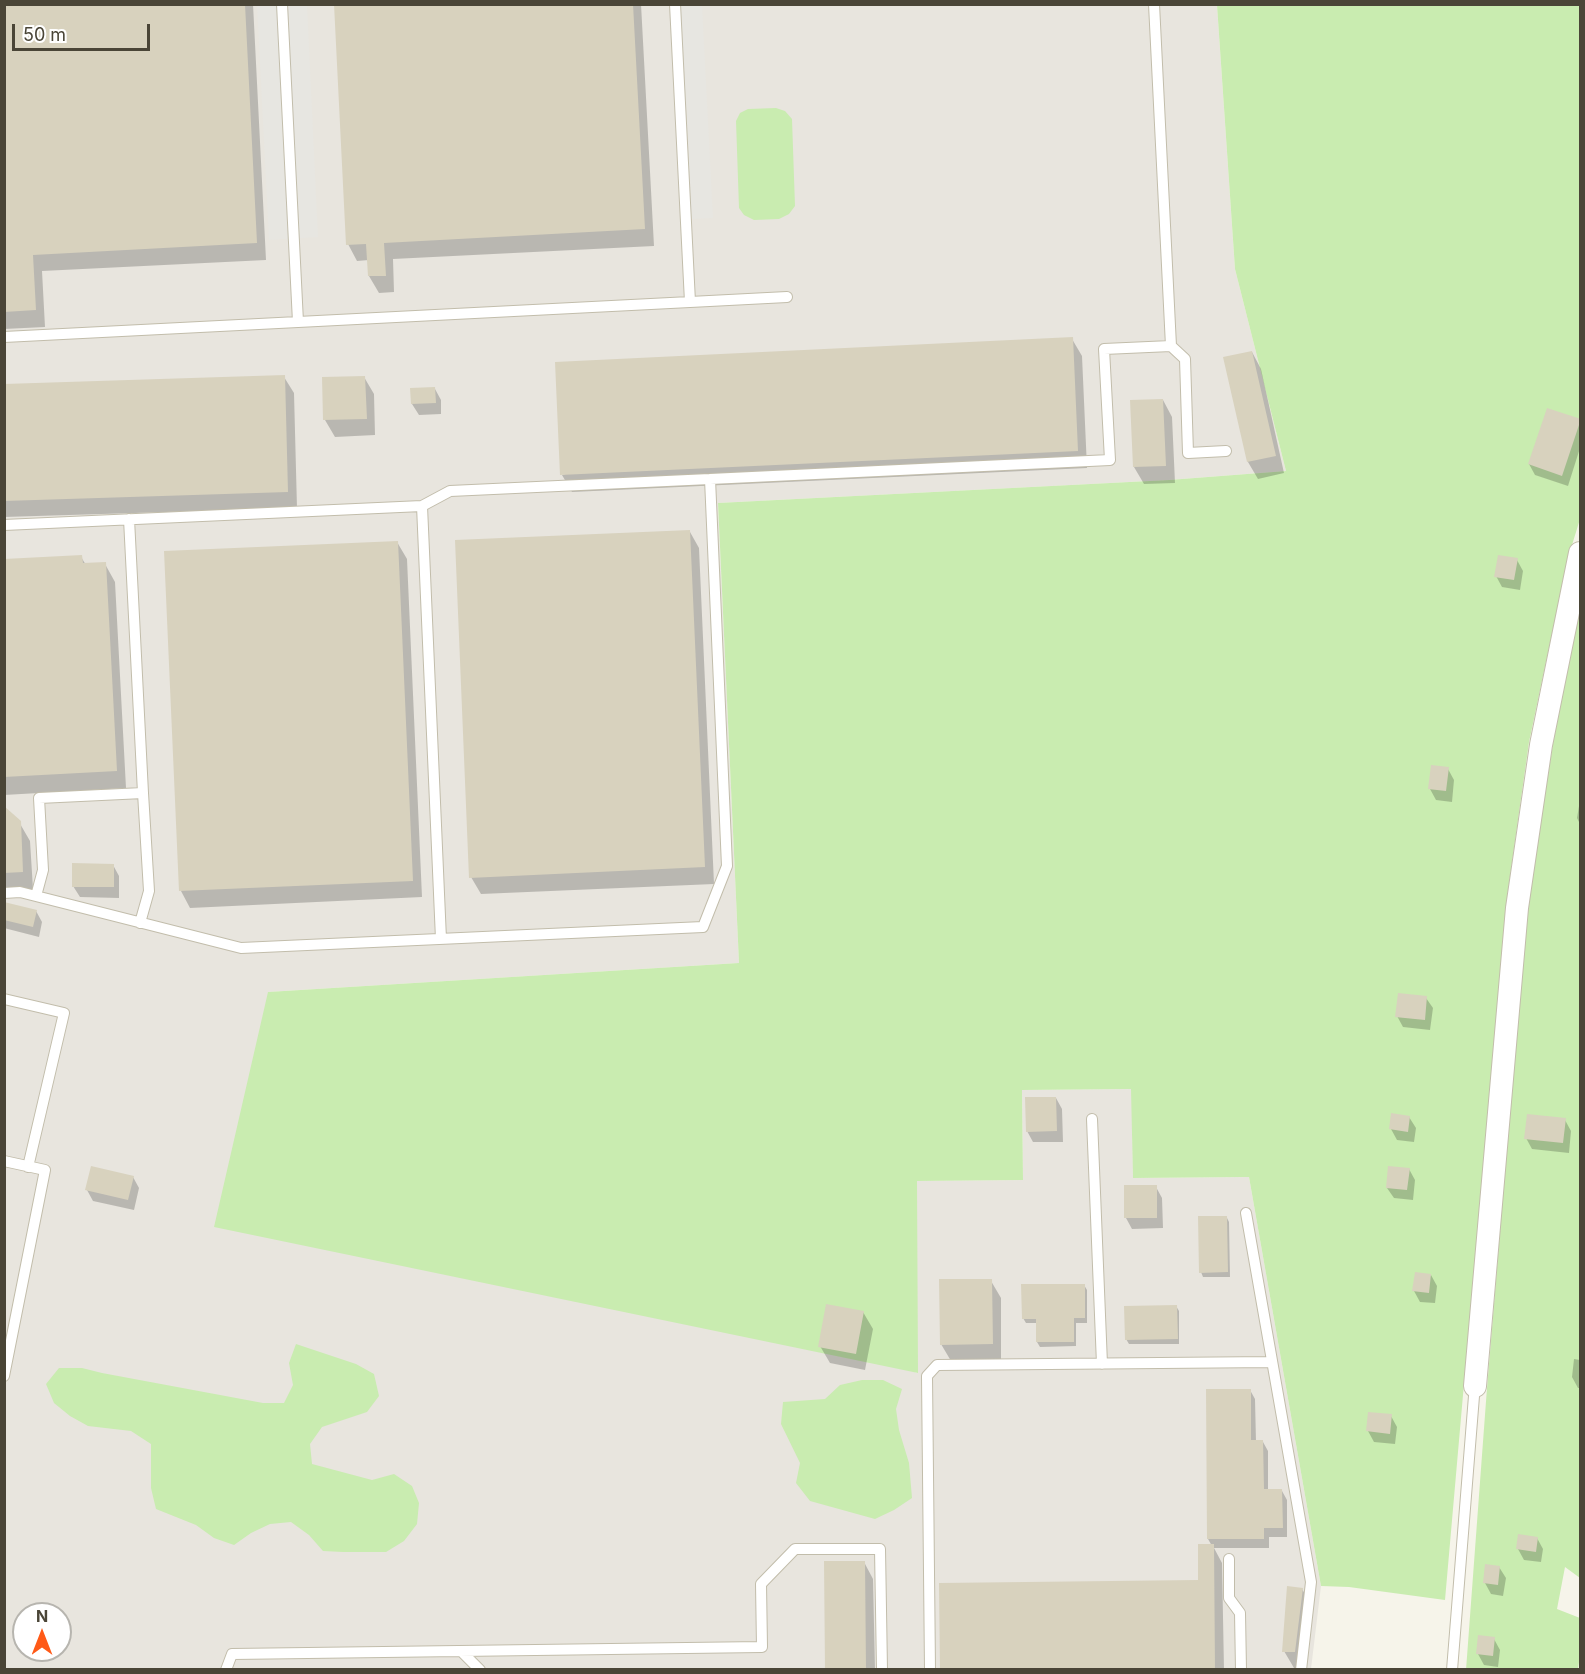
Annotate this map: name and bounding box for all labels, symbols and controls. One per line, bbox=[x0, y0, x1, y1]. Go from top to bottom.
scale bar bbox=[15, 12, 153, 50]
text: 50 m bbox=[23, 24, 66, 45]
north arrow bbox=[12, 1602, 72, 1662]
text: N bbox=[36, 1606, 48, 1626]

